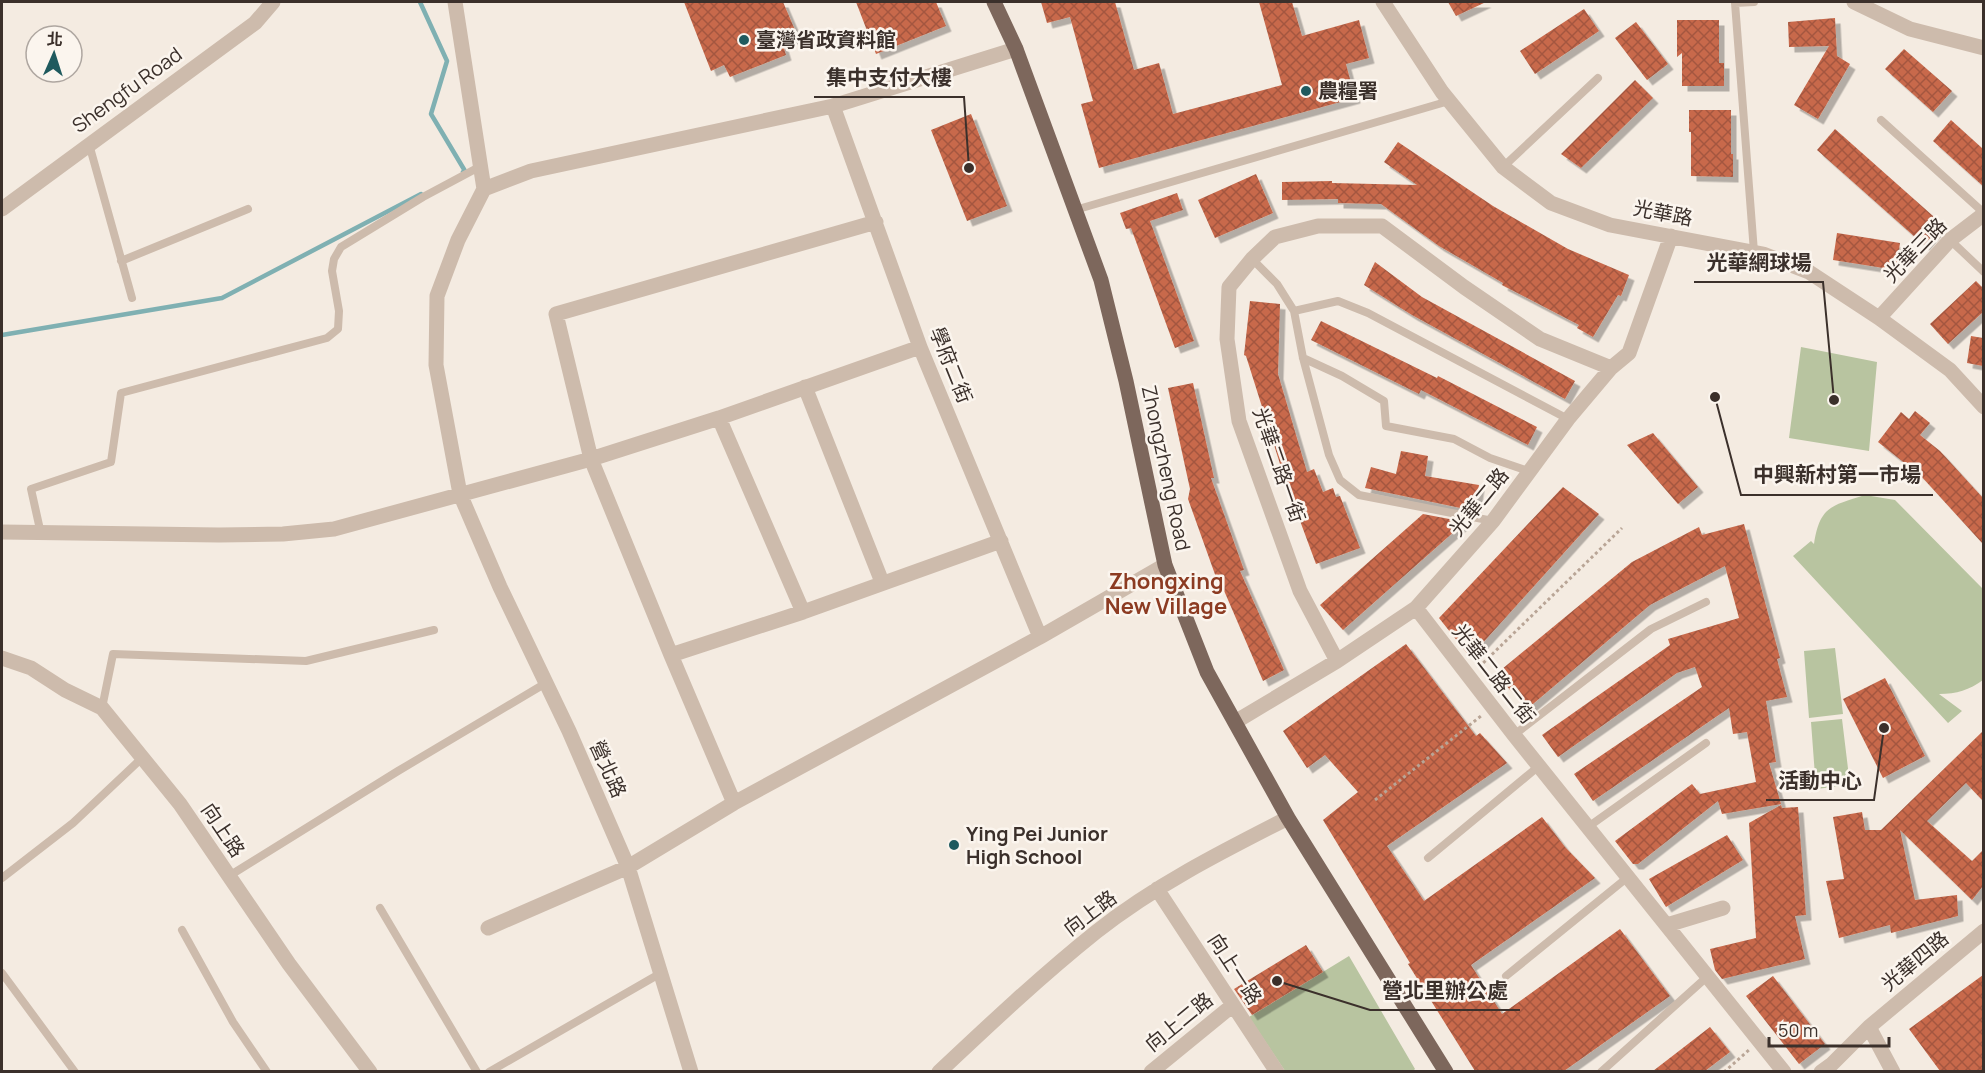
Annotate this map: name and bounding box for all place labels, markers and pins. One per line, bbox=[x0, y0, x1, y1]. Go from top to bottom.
place label: 臺灣省政資料館 bbox=[756, 26, 896, 53]
marker: 臺灣省政資料館 bbox=[737, 33, 751, 47]
callout: 集中支付大樓 bbox=[814, 58, 964, 97]
place label: 農糧署 bbox=[1318, 77, 1378, 104]
marker: 農糧署 bbox=[1299, 84, 1313, 98]
callout: 光華網球場 bbox=[1694, 243, 1823, 282]
callout: 中興新村第一市場 bbox=[1741, 456, 1933, 495]
callout: 活動中心 bbox=[1766, 761, 1874, 800]
place label: Ying Pei Junior High School bbox=[966, 820, 1108, 870]
marker: Ying Pei Junior High School bbox=[947, 838, 961, 852]
callout: 營北里辦公處 bbox=[1370, 971, 1520, 1010]

